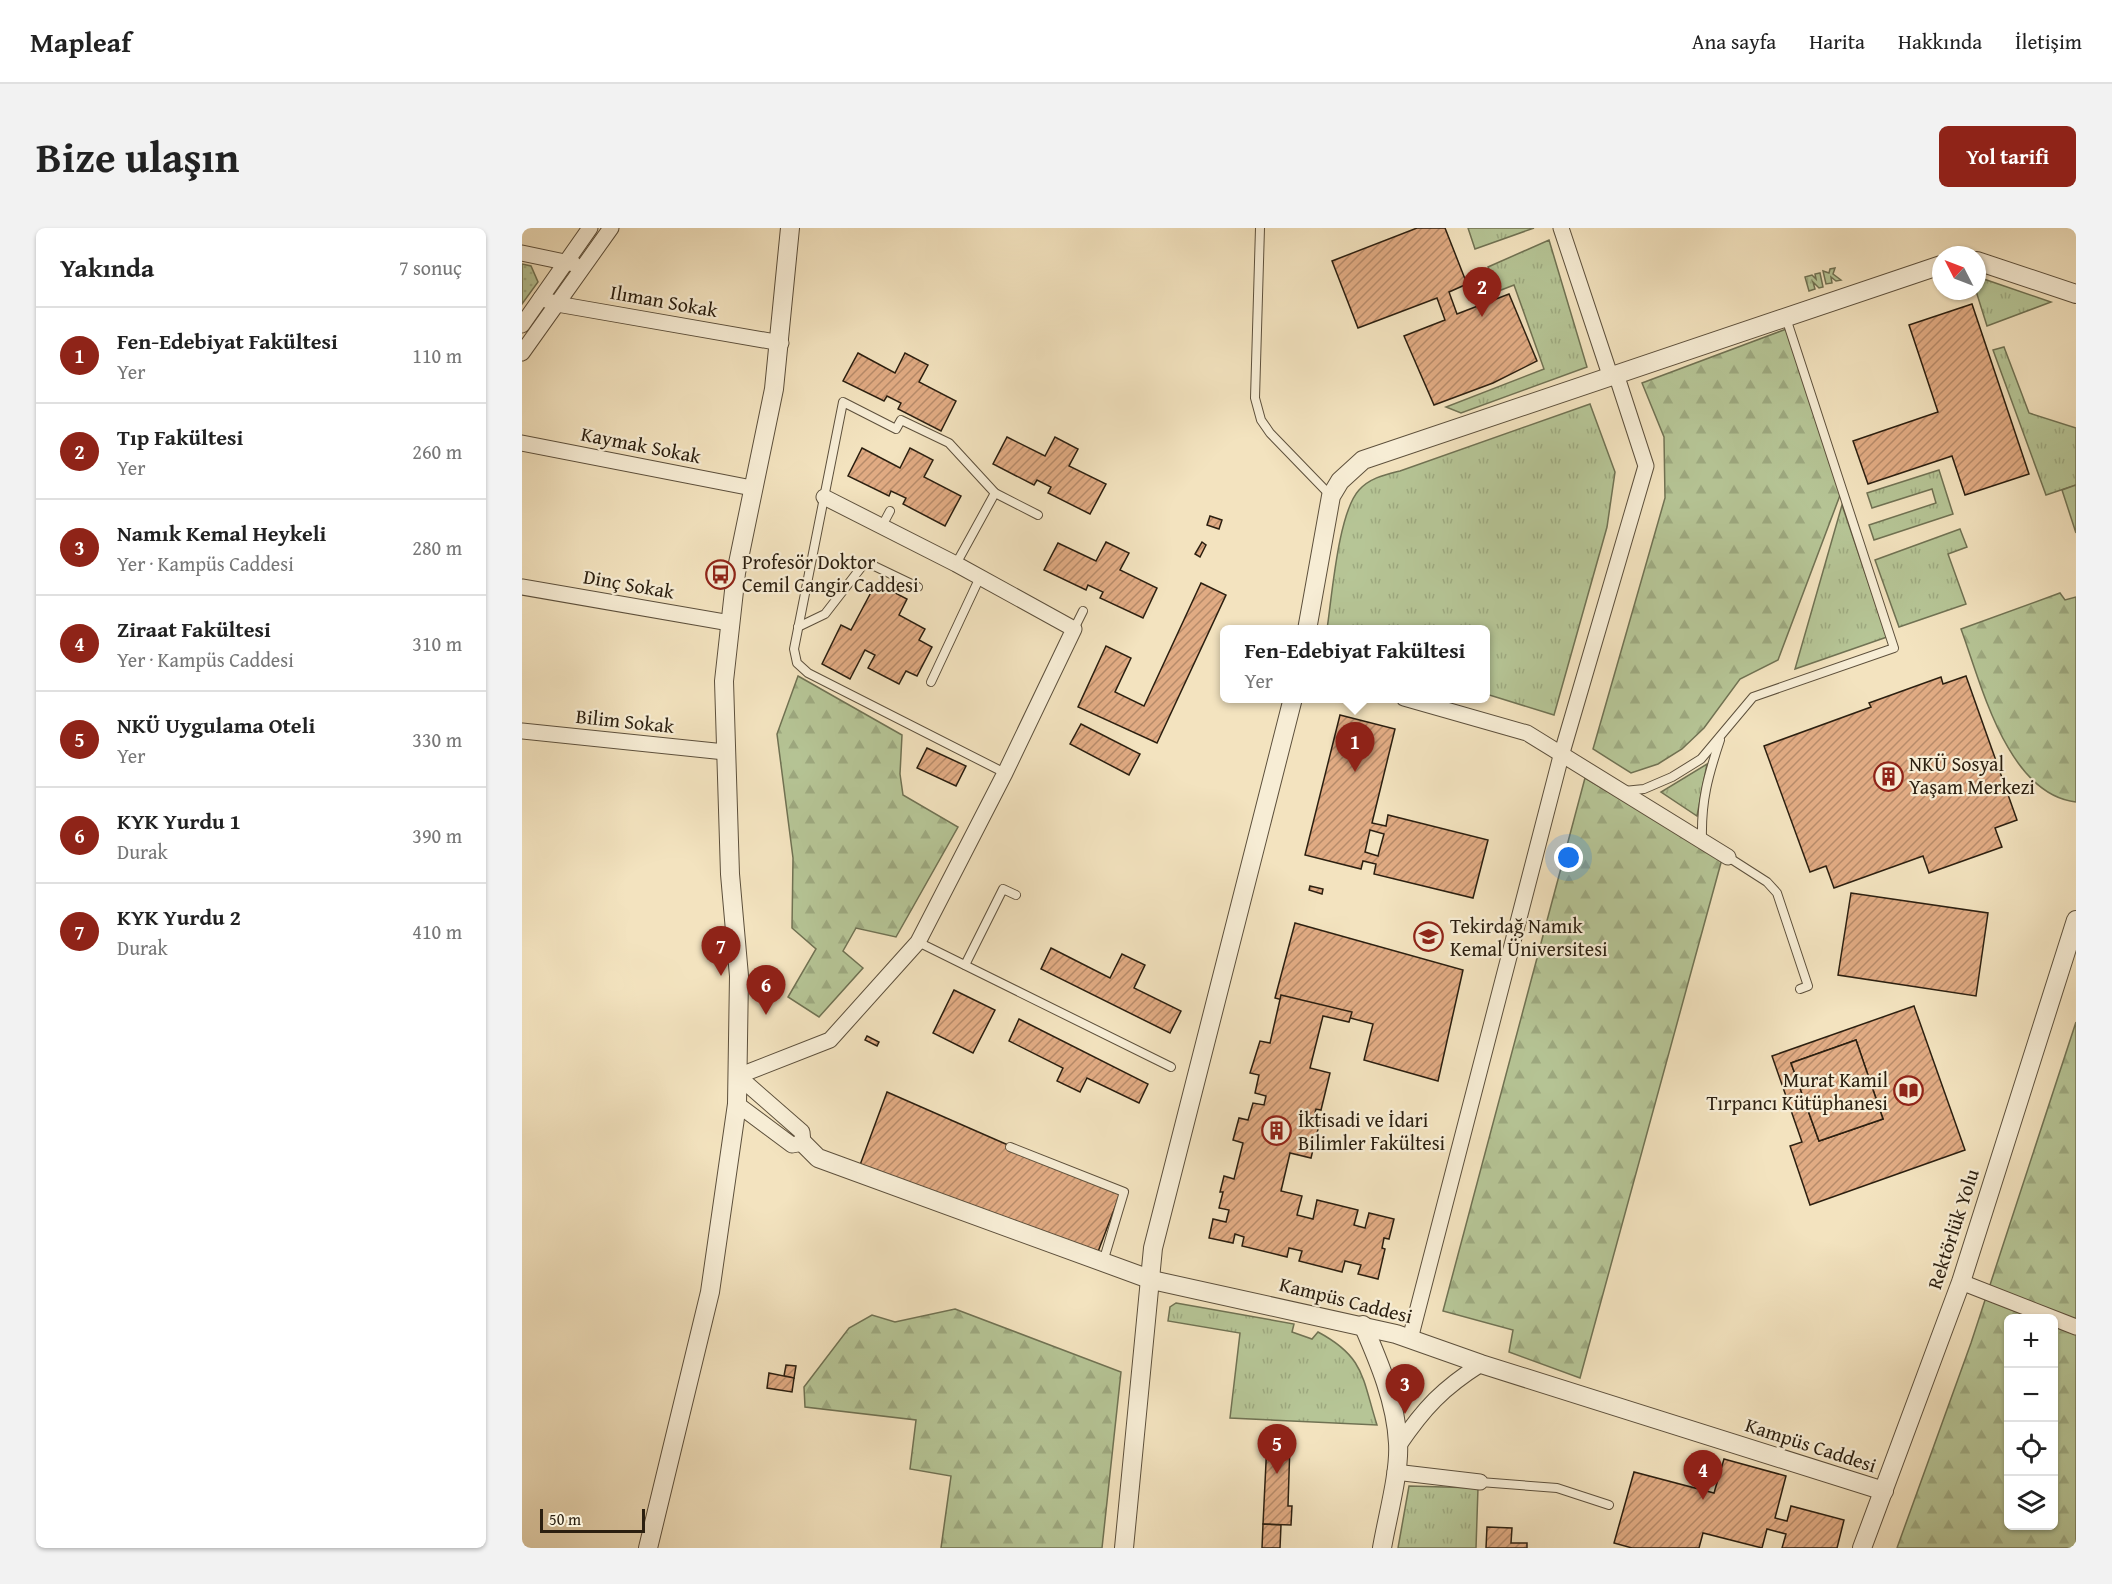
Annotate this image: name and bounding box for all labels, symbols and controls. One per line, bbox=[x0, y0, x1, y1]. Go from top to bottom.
text: Mapleaf bbox=[30, 21, 131, 62]
text: Ana sayfa bbox=[1692, 26, 1776, 57]
text: Harita bbox=[1809, 26, 1865, 57]
text: Hakkında bbox=[1898, 26, 1982, 57]
text: İletişim bbox=[2015, 26, 2082, 57]
text: Bize ulaşın bbox=[36, 126, 239, 187]
button: Yol tarifi bbox=[1939, 126, 2076, 187]
north arrow bbox=[1932, 246, 1986, 300]
text: Yakında bbox=[60, 248, 154, 287]
text: 7 sonuç bbox=[399, 253, 462, 282]
pin: 2 bbox=[1462, 268, 1502, 317]
street label: Ilıman Sokak bbox=[608, 277, 721, 324]
text: Fen-Edebiyat Fakültesi bbox=[117, 325, 338, 357]
text: 1 bbox=[74, 341, 85, 370]
text: 110 m bbox=[412, 341, 462, 370]
text: Yer bbox=[117, 357, 145, 386]
street label: Kaymak Sokak bbox=[579, 419, 704, 470]
text: Tıp Fakültesi bbox=[117, 421, 243, 453]
text: 2 bbox=[74, 437, 85, 466]
text: 260 m bbox=[412, 437, 462, 466]
text: Yer bbox=[117, 453, 145, 482]
text: Namık Kemal Heykeli bbox=[117, 517, 326, 549]
text: 3 bbox=[74, 533, 85, 562]
text: 280 m bbox=[412, 533, 462, 562]
place label: Profesör Doktor Cemil Cangir Caddesi bbox=[742, 547, 919, 599]
text: Yer · Kampüs Caddesi bbox=[117, 549, 294, 578]
bus stop icon: Profesör Doktor Cemil Cangir Caddesi bbox=[705, 558, 737, 590]
street label: Dinç Sokak bbox=[581, 561, 678, 606]
text: Ziraat Fakültesi bbox=[117, 613, 271, 645]
popup bbox=[1220, 625, 1490, 703]
text: 4 bbox=[74, 629, 85, 658]
text: 310 m bbox=[412, 629, 462, 658]
text: Fen-Edebiyat Fakültesi bbox=[1245, 634, 1465, 666]
text: Yer · Kampüs Caddesi bbox=[117, 645, 294, 674]
text: Yer bbox=[1245, 666, 1273, 695]
street label: Bilim Sokak bbox=[574, 701, 676, 740]
text: NKÜ Uygulama Oteli bbox=[117, 709, 315, 741]
pin: 1 bbox=[1336, 722, 1374, 772]
text: 5 bbox=[74, 725, 85, 754]
text: 330 m bbox=[412, 725, 462, 754]
text: Yer bbox=[117, 741, 145, 770]
place label: NKÜ Sosyal Yaşam Merkezi bbox=[1909, 749, 2035, 801]
building icon: NKÜ Sosyal Yaşam Merkezi bbox=[1872, 760, 1904, 792]
text: KYK Yurdu 1 bbox=[117, 805, 241, 837]
text: 6 bbox=[74, 821, 85, 850]
text: 390 m bbox=[412, 821, 462, 850]
text: Durak bbox=[117, 837, 168, 866]
your location bbox=[1554, 843, 1583, 872]
text: KYK Yurdu 2 bbox=[117, 901, 241, 933]
place label: Tekirdağ Namık Kemal Üniversitesi bbox=[1450, 911, 1608, 963]
text: 7 bbox=[74, 917, 85, 946]
text: 410 m bbox=[412, 917, 462, 946]
school or university icon: Tekirdağ Namık Kemal Üniversitesi bbox=[1413, 921, 1445, 953]
pin: 7 bbox=[702, 926, 740, 976]
text: Durak bbox=[117, 933, 168, 962]
pin: 6 bbox=[746, 966, 786, 1015]
place label: Murat Kamil Tırpancı Kütüphanesi bbox=[1706, 1065, 1888, 1117]
library icon: Murat Kamil Tırpancı Kütüphanesi bbox=[1893, 1075, 1925, 1107]
place label: İktisadi ve İdari Bilimler Fakültesi bbox=[1298, 1105, 1446, 1157]
building icon: İktisadi ve İdari Bilimler Fakültesi bbox=[1261, 1115, 1293, 1147]
street label: Rektörlük Yolu bbox=[1919, 1165, 1986, 1293]
street label: Kampüs Caddesi bbox=[1277, 1269, 1416, 1330]
map controls bbox=[2004, 1314, 2058, 1530]
button: + bbox=[2004, 1314, 2058, 1368]
pin: 3 bbox=[1386, 1364, 1424, 1414]
button: − bbox=[2004, 1368, 2058, 1422]
street label: Kampüs Caddesi bbox=[1742, 1410, 1881, 1479]
button: locate bbox=[2004, 1422, 2058, 1476]
pin: 5 bbox=[1258, 1424, 1296, 1474]
pin: 4 bbox=[1684, 1450, 1722, 1500]
button: layers bbox=[2004, 1476, 2058, 1530]
scale bar bbox=[540, 1506, 645, 1534]
text: 50 m bbox=[549, 1507, 581, 1531]

